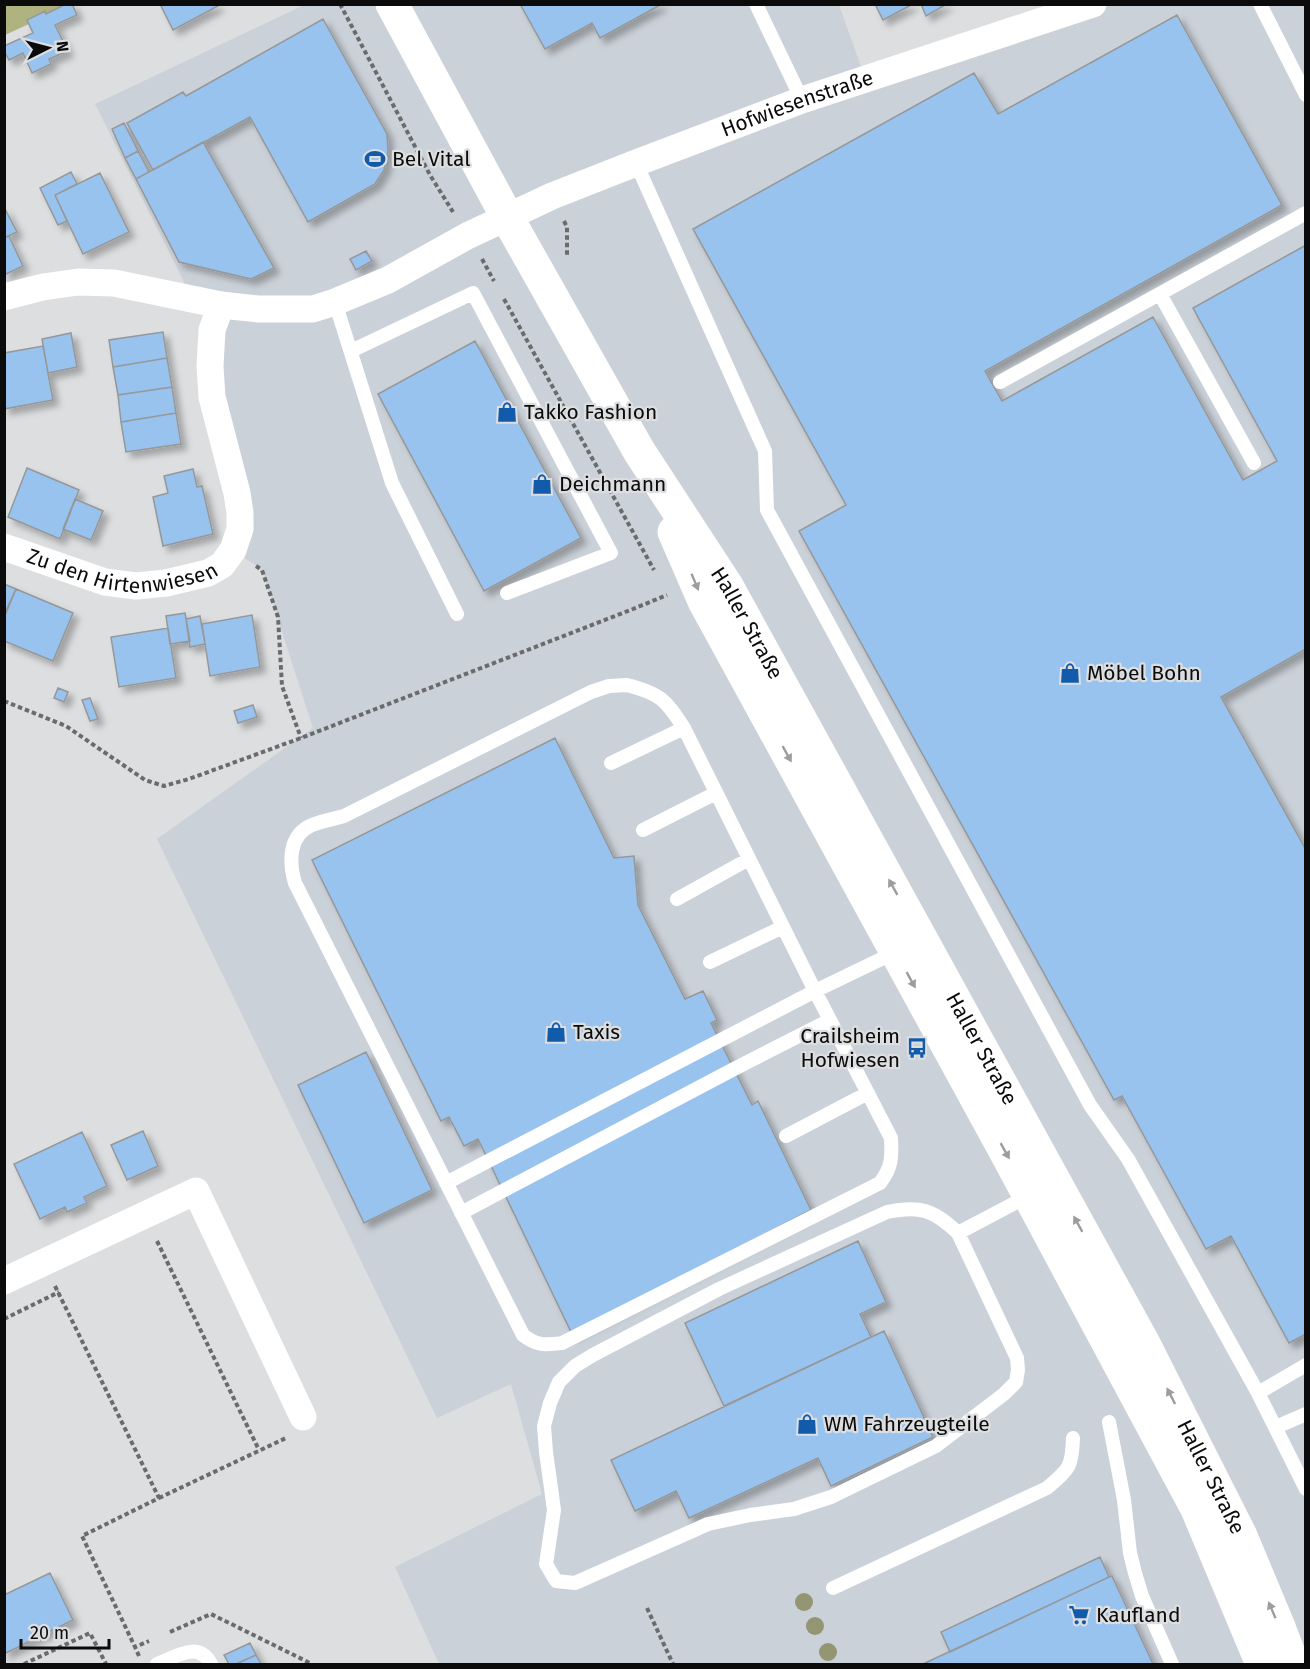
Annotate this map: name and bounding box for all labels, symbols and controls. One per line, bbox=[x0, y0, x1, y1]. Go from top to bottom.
north arrow bbox=[18, 18, 78, 78]
text: N bbox=[52, 40, 72, 53]
street label: Hofwiesenstraße bbox=[717, 64, 876, 143]
place label: Bel Vital bbox=[392, 146, 470, 172]
sports icon: Bel Vital bbox=[363, 147, 387, 171]
place label: Takko Fashion bbox=[524, 399, 657, 425]
shop icon: Takko Fashion bbox=[495, 400, 519, 424]
place label: Deichmann bbox=[559, 471, 666, 497]
shop icon: Deichmann bbox=[530, 472, 554, 496]
street label: Zu den Hirtenwiesen bbox=[24, 543, 223, 599]
street label: Haller Straße bbox=[705, 562, 789, 684]
one-way arrow bbox=[691, 573, 700, 590]
place label: Möbel Bohn bbox=[1087, 660, 1201, 686]
shop icon: Möbel Bohn bbox=[1058, 661, 1082, 685]
one-way arrow bbox=[782, 746, 792, 763]
one-way arrow bbox=[888, 878, 898, 895]
one-way arrow bbox=[906, 972, 916, 989]
street label: Haller Straße bbox=[940, 988, 1023, 1110]
place label: Taxis bbox=[573, 1019, 620, 1045]
shop icon: Taxis bbox=[544, 1020, 568, 1044]
place label: Crailsheim Hofwiesen bbox=[800, 1023, 900, 1073]
bus stop icon: Crailsheim Hofwiesen bbox=[905, 1036, 929, 1060]
one-way arrow bbox=[1000, 1143, 1010, 1160]
one-way arrow bbox=[1073, 1216, 1084, 1232]
one-way arrow bbox=[1166, 1387, 1175, 1404]
place label: WM Fahrzeugteile bbox=[824, 1411, 990, 1437]
shop icon: WM Fahrzeugteile bbox=[795, 1412, 819, 1436]
street label: Haller Straße bbox=[1171, 1416, 1251, 1538]
one-way arrow bbox=[1267, 1601, 1276, 1619]
place label: Kaufland bbox=[1096, 1602, 1180, 1628]
supermarket icon: Kaufland bbox=[1067, 1603, 1091, 1627]
scale bar bbox=[21, 1612, 110, 1650]
text: 20 m bbox=[30, 1622, 69, 1644]

